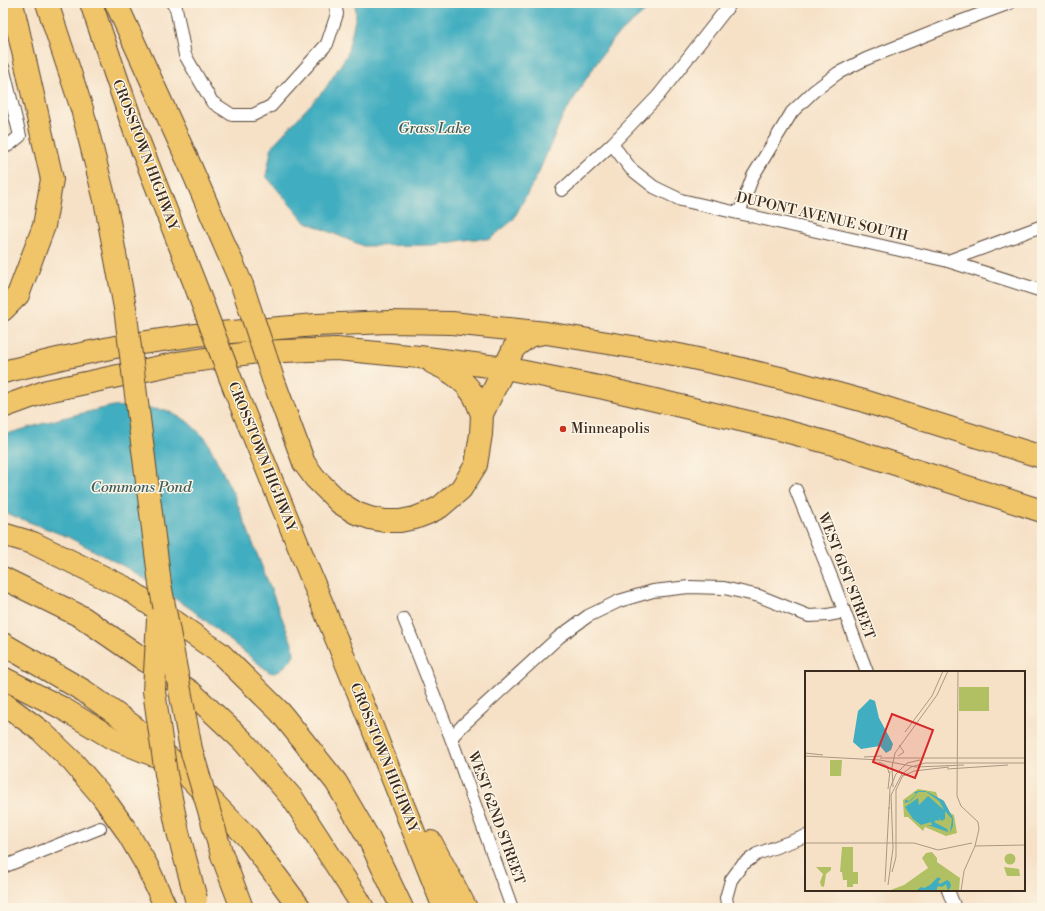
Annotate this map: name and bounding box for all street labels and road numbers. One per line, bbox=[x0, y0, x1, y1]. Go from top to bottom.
street label: CROSSTOWN HIGHWAY bbox=[108, 77, 182, 234]
street label: DUPONT AVENUE SOUTH bbox=[734, 188, 910, 246]
street label: CROSSTOWN HIGHWAY bbox=[224, 379, 301, 535]
street label: WEST 61ST STREET bbox=[813, 509, 879, 642]
street label: CROSSTOWN HIGHWAY bbox=[346, 680, 423, 836]
street label: WEST 62ND STREET bbox=[463, 748, 528, 887]

